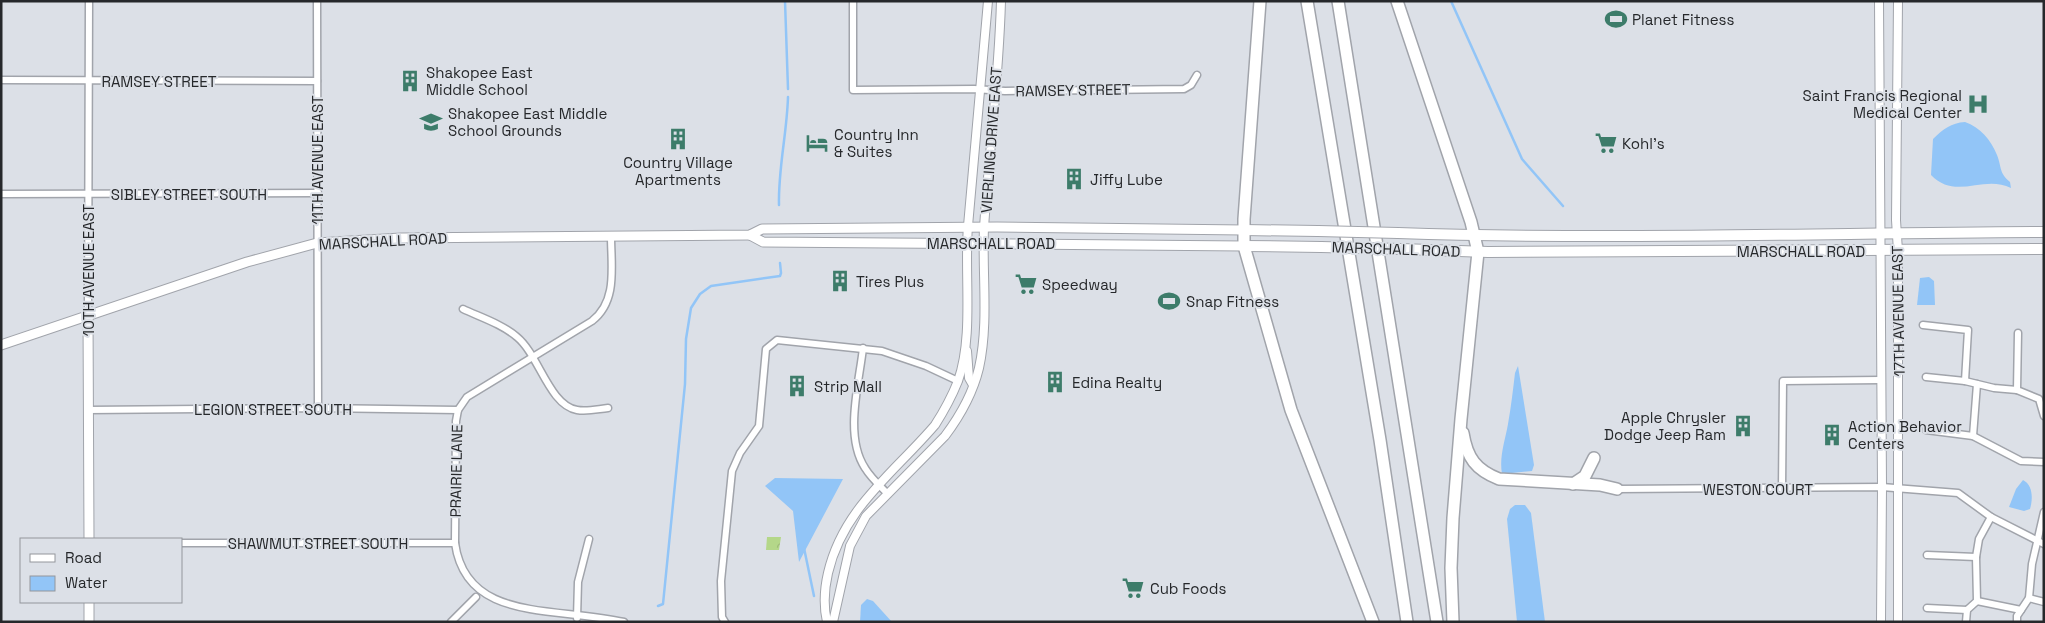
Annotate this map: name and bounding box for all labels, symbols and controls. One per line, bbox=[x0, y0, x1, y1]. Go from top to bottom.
sports icon: Planet Fitness bbox=[1603, 6, 1629, 32]
place label: Planet Fitness bbox=[1632, 10, 1735, 29]
place label: Shakopee East Middle School bbox=[426, 63, 533, 99]
street label: VIERLING DRIVE EAST bbox=[976, 66, 1006, 214]
building icon: Shakopee East Middle School bbox=[397, 68, 423, 94]
street label: RAMSEY STREET bbox=[101, 72, 217, 91]
street label: RAMSEY STREET bbox=[1015, 79, 1131, 101]
place label: Saint Francis Regional Medical Center bbox=[1803, 86, 1962, 122]
hospital icon: Saint Francis Regional Medical Center bbox=[1965, 91, 1991, 117]
street label: 11TH AVENUE EAST bbox=[308, 95, 327, 224]
place label: Shakopee East Middle School Grounds bbox=[448, 104, 607, 140]
school or university icon: Shakopee East Middle School Grounds bbox=[418, 109, 444, 135]
place label: Country Inn & Suites bbox=[834, 125, 919, 161]
building icon: Country Village Apartments bbox=[665, 126, 691, 152]
hotel icon: Country Inn & Suites bbox=[804, 130, 830, 156]
supermarket icon: Kohl's bbox=[1593, 130, 1619, 156]
place label: Kohl's bbox=[1622, 134, 1665, 153]
place label: Country Village Apartments bbox=[623, 153, 733, 189]
building icon: Jiffy Lube bbox=[1061, 166, 1087, 192]
place label: Jiffy Lube bbox=[1090, 170, 1163, 189]
street label: SIBLEY STREET SOUTH bbox=[111, 185, 267, 204]
street label: 10TH AVENUE EAST bbox=[79, 204, 98, 336]
street label: MARSCHALL ROAD bbox=[318, 228, 448, 254]
street label: MARSCHALL ROAD bbox=[927, 234, 1055, 253]
street label: MARSCHALL ROAD bbox=[1331, 237, 1461, 261]
street label: MARSCHALL ROAD bbox=[1737, 242, 1865, 261]
street label: 17TH AVENUE EAST bbox=[1887, 245, 1909, 377]
building icon: Tires Plus bbox=[827, 268, 853, 294]
supermarket icon: Speedway bbox=[1013, 271, 1039, 297]
place label: Tires Plus bbox=[856, 272, 924, 291]
place label: Speedway bbox=[1042, 275, 1118, 294]
sports icon: Snap Fitness bbox=[1156, 288, 1182, 314]
place label: Snap Fitness bbox=[1186, 292, 1279, 311]
building icon: Edina Realty bbox=[1042, 369, 1068, 395]
building icon: Strip Mall bbox=[784, 373, 810, 399]
place label: Edina Realty bbox=[1072, 373, 1162, 392]
place label: Strip Mall bbox=[814, 377, 882, 396]
street label: LEGION STREET SOUTH bbox=[194, 400, 352, 419]
place label: Apple Chrysler Dodge Jeep Ram bbox=[1604, 408, 1726, 444]
building icon: Apple Chrysler Dodge Jeep Ram bbox=[1730, 413, 1756, 439]
place label: Action Behavior Centers bbox=[1848, 417, 1962, 453]
building icon: Action Behavior Centers bbox=[1819, 422, 1845, 448]
street label: PRAIRIE LANE bbox=[446, 424, 466, 518]
street label: WESTON COURT bbox=[1703, 480, 1813, 499]
street label: SHAWMUT STREET SOUTH bbox=[228, 534, 408, 553]
legend bbox=[20, 538, 182, 603]
text: Road bbox=[65, 548, 102, 567]
text: Water bbox=[65, 573, 108, 592]
supermarket icon: Cub Foods bbox=[1120, 575, 1146, 601]
place label: Cub Foods bbox=[1150, 579, 1227, 598]

